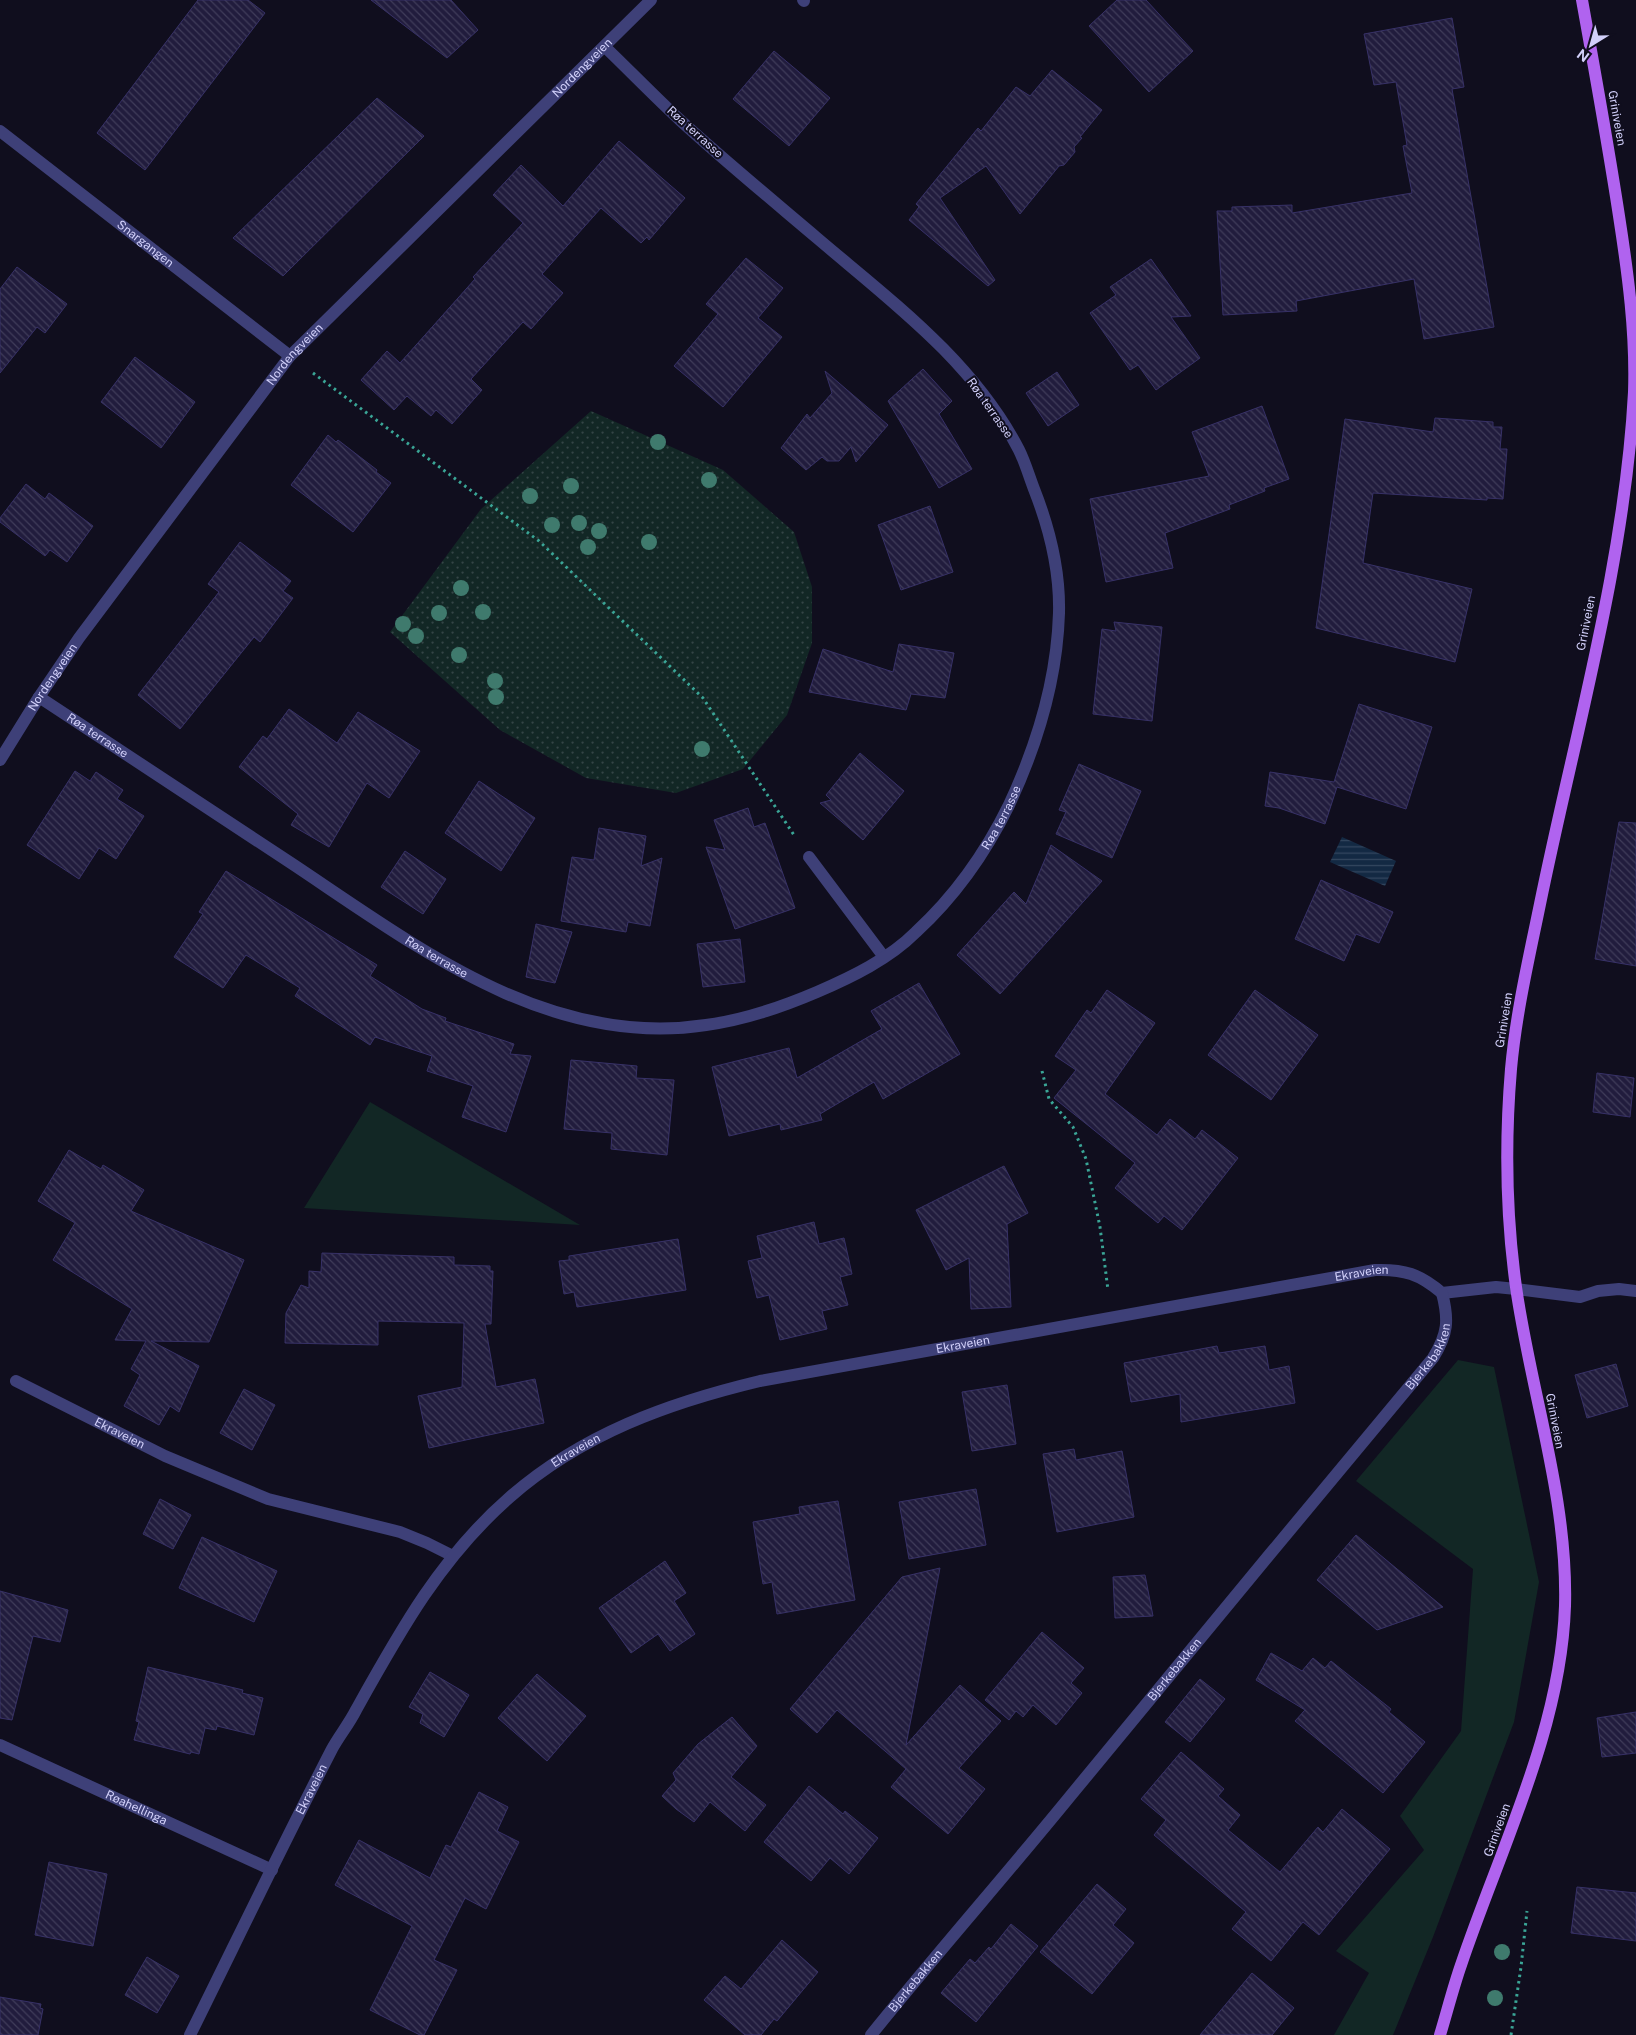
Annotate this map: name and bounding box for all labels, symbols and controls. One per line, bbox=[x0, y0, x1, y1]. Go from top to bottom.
north arrow bbox=[1566, 20, 1616, 70]
street label: Nordengveien bbox=[549, 35, 615, 100]
text: N bbox=[1574, 46, 1592, 65]
street label: Griniveien bbox=[1605, 89, 1629, 147]
street label: Røa terrasse bbox=[664, 103, 726, 161]
street label: Snargangen bbox=[114, 217, 177, 270]
street label: Nordengveien bbox=[264, 320, 326, 388]
street label: Røa terrasse bbox=[964, 375, 1016, 441]
street label: Griniveien bbox=[1574, 594, 1598, 652]
street label: Nordengveien bbox=[25, 641, 80, 714]
street label: Røa terrasse bbox=[64, 710, 131, 761]
street label: Røa terrasse bbox=[979, 783, 1024, 852]
street label: Røa terrasse bbox=[402, 933, 470, 981]
street label: Griniveien bbox=[1493, 991, 1515, 1049]
street label: Ekraveien bbox=[1333, 1263, 1389, 1284]
street label: Bjerkebakken bbox=[1402, 1322, 1453, 1393]
street label: Ekraveien bbox=[935, 1333, 991, 1356]
street label: Griniveien bbox=[1543, 1392, 1567, 1450]
street label: Ekraveien bbox=[92, 1415, 147, 1452]
street label: Ekraveien bbox=[549, 1431, 603, 1470]
street label: Bjerkebakken bbox=[1145, 1635, 1204, 1704]
street label: Ekraveien bbox=[293, 1762, 330, 1817]
street label: Røahellinga bbox=[103, 1787, 169, 1828]
street label: Griniveien bbox=[1481, 1801, 1513, 1859]
street label: Bjerkebakken bbox=[886, 1947, 945, 2015]

